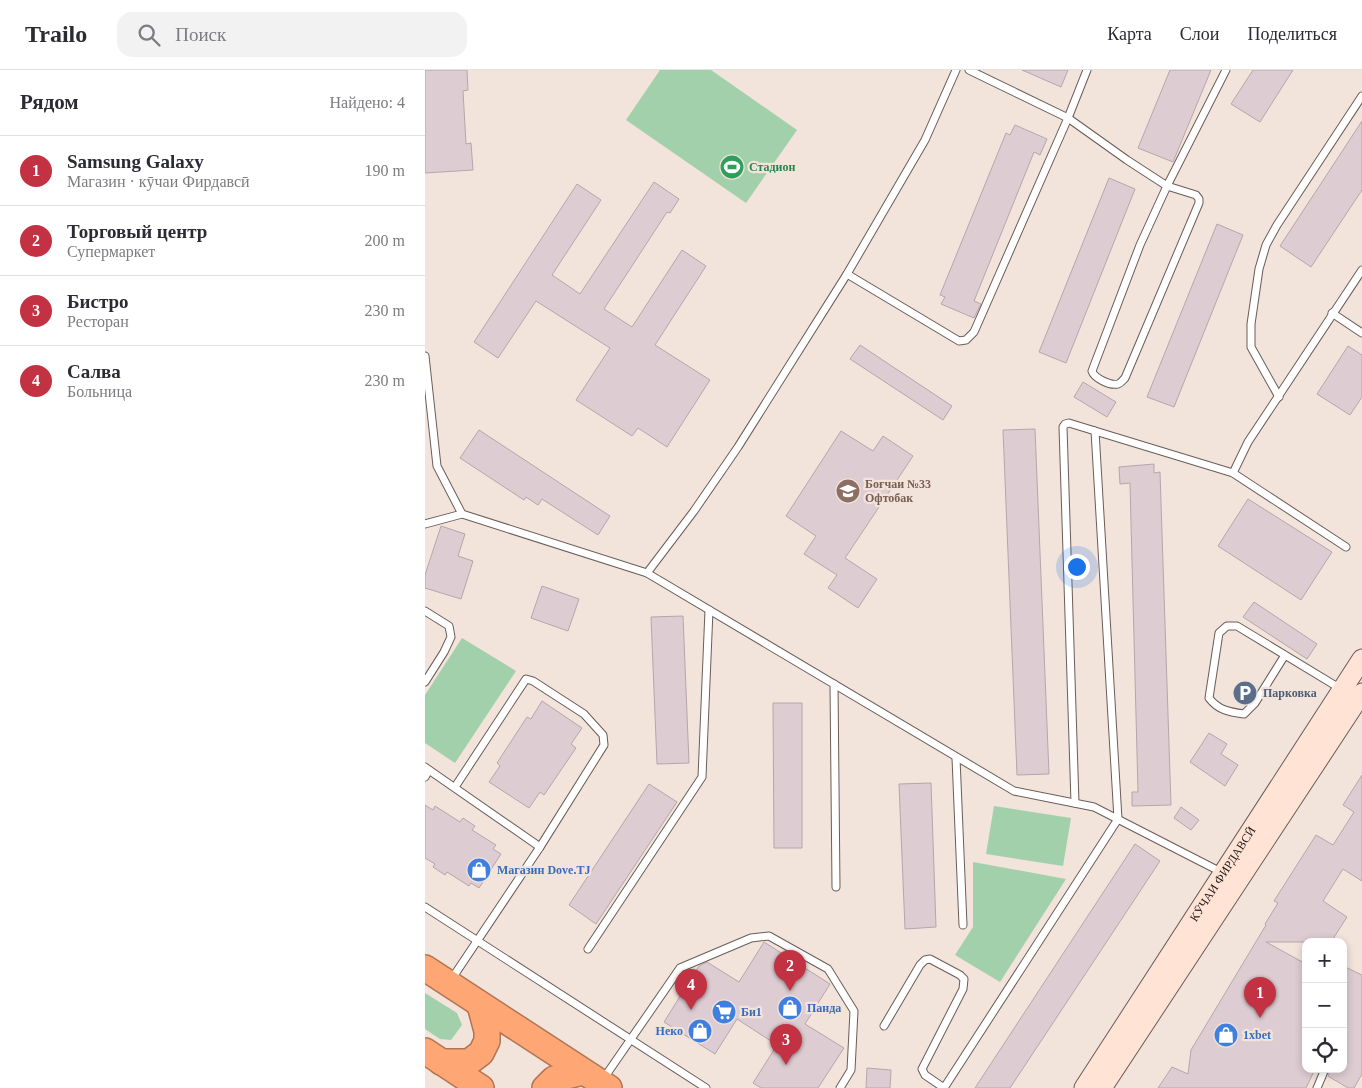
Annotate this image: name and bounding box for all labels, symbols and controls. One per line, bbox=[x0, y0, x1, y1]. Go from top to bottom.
search box bbox=[117, 12, 467, 57]
text: Trailo bbox=[25, 21, 87, 47]
icon: search bbox=[135, 21, 163, 49]
text: Поиск bbox=[175, 24, 226, 45]
text: Карта bbox=[1107, 24, 1152, 44]
text: Слои bbox=[1180, 24, 1219, 44]
text: Поделиться bbox=[1247, 24, 1337, 44]
text: Рядом bbox=[20, 90, 79, 114]
text: Найдено: 4 bbox=[330, 94, 405, 111]
text: Samsung Galaxy bbox=[67, 151, 204, 172]
sports icon: Стадион bbox=[719, 154, 745, 180]
place label: Стадион bbox=[749, 160, 796, 174]
text: 1 bbox=[32, 162, 40, 179]
text: 190 m bbox=[365, 162, 405, 179]
text: Магазин · кӯчаи Фирдавсӣ bbox=[67, 173, 250, 190]
text: Торговый центр bbox=[67, 221, 207, 242]
text: 2 bbox=[32, 232, 40, 249]
text: 200 m bbox=[365, 232, 405, 249]
text: Супермаркет bbox=[67, 243, 155, 260]
text: Бистро bbox=[67, 291, 129, 312]
text: 3 bbox=[32, 302, 40, 319]
text: 230 m bbox=[365, 302, 405, 319]
text: Ресторан bbox=[67, 313, 129, 330]
text: Салва bbox=[67, 361, 121, 382]
text: 4 bbox=[32, 372, 40, 389]
text: 230 m bbox=[365, 372, 405, 389]
text: Больница bbox=[67, 383, 132, 400]
place label: Боғчаи №33 Офтобак bbox=[865, 477, 931, 505]
school or university icon: Боғчаи №33 Офтобак bbox=[835, 478, 861, 504]
your location bbox=[1064, 554, 1090, 580]
parking icon: Парковка bbox=[1232, 680, 1258, 706]
place label: Парковка bbox=[1263, 686, 1317, 700]
street label: КӮЧАИ ФИРДАВСӢ bbox=[1187, 824, 1259, 924]
shop icon: Магазин Dove.TJ bbox=[466, 857, 492, 883]
place label: Магазин Dove.TJ bbox=[497, 863, 590, 877]
map controls bbox=[1302, 938, 1347, 1073]
button: + bbox=[1302, 938, 1347, 983]
pin: 2 bbox=[774, 950, 806, 991]
pin: 4 bbox=[675, 969, 707, 1010]
pin: 1 bbox=[1244, 977, 1276, 1018]
button: − bbox=[1302, 983, 1347, 1028]
shop icon: Панда bbox=[777, 995, 803, 1021]
supermarket icon: Би1 bbox=[711, 999, 737, 1025]
place label: Панда bbox=[807, 1001, 841, 1015]
place label: Би1 bbox=[741, 1005, 762, 1019]
shop icon: Неко bbox=[687, 1018, 713, 1044]
shop icon: 1xbet bbox=[1213, 1022, 1239, 1048]
place label: Неко bbox=[656, 1024, 683, 1038]
pin: 3 bbox=[770, 1024, 802, 1065]
place label: 1xbet bbox=[1243, 1028, 1271, 1042]
button: locate bbox=[1302, 1028, 1347, 1073]

